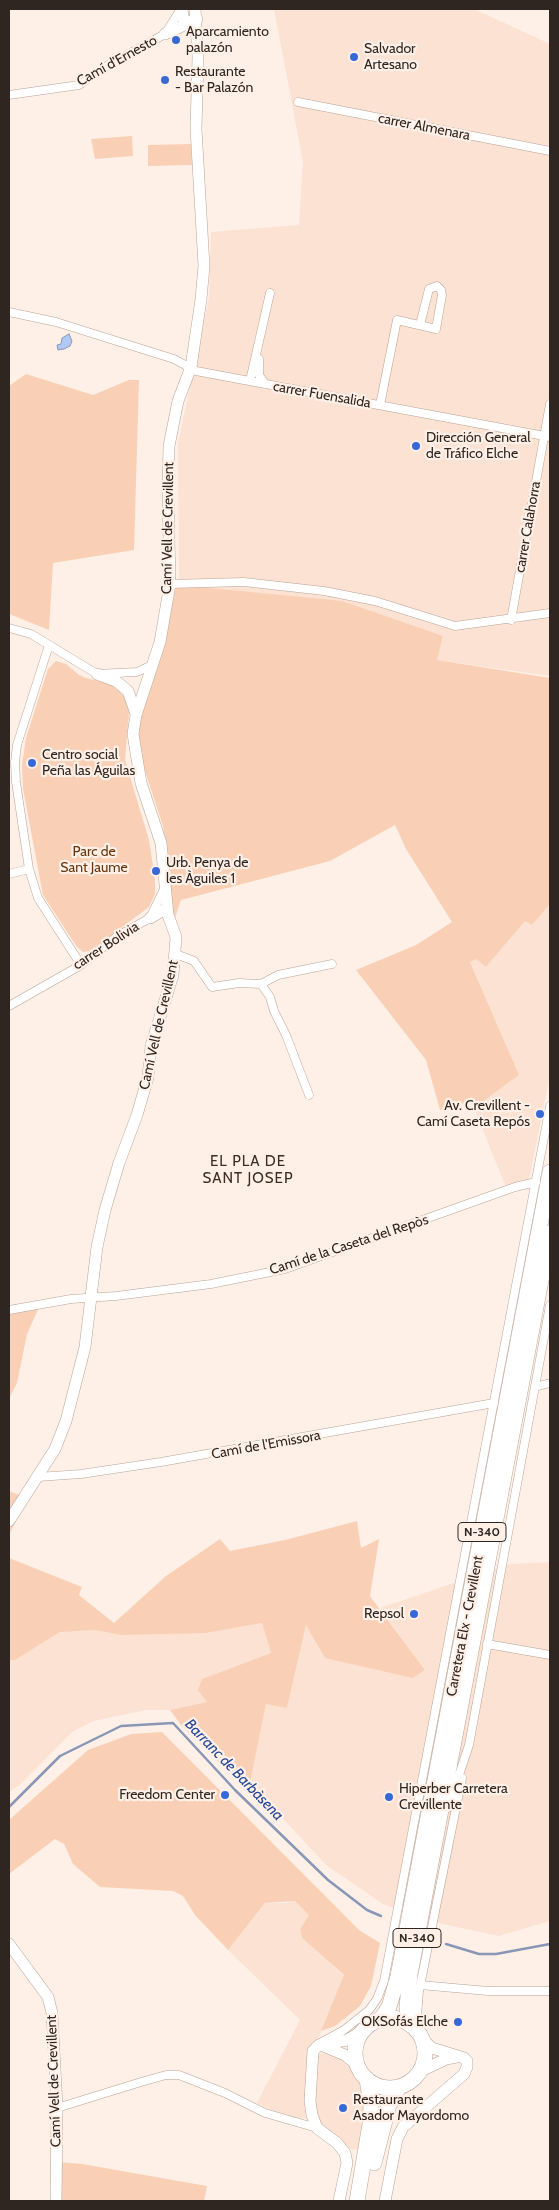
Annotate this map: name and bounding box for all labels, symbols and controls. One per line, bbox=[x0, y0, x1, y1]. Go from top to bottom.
place label: Aparcamiento palazón bbox=[186, 24, 269, 56]
street label: Camí d'Ernesto bbox=[74, 32, 160, 90]
marker: Aparcamiento palazón bbox=[170, 34, 182, 46]
place label: Salvador Artesano bbox=[364, 41, 417, 74]
marker: Salvador Artesano bbox=[348, 51, 360, 63]
place label: Restaurante - Bar Palazón bbox=[175, 64, 253, 96]
marker: Restaurante - Bar Palazón bbox=[159, 74, 171, 86]
street label: carrer Almenara bbox=[377, 110, 471, 144]
street label: carrer Fuensalida bbox=[272, 378, 372, 412]
place label: Dirección General de Tráfico Elche bbox=[426, 430, 531, 462]
marker: Dirección General de Tráfico Elche bbox=[410, 440, 422, 452]
street label: Camí Vell de Crevillent bbox=[158, 462, 178, 594]
street label: carrer Calahorra bbox=[512, 480, 544, 574]
place label: Centro social Peña las Águilas bbox=[42, 747, 135, 780]
marker: Centro social Peña las Águilas bbox=[26, 757, 38, 769]
park label: Parc de Sant Jaume bbox=[60, 844, 128, 876]
place label: Urb. Penya de les Àguiles 1 bbox=[166, 855, 248, 888]
marker: Urb. Penya de les Àguiles 1 bbox=[150, 865, 162, 877]
street label: carrer Bolivia bbox=[70, 918, 142, 974]
street label: Camí Vell de Crevillent bbox=[136, 959, 182, 1091]
place label: Av. Crevillent - Camí Caseta Repós bbox=[417, 1098, 530, 1130]
marker: Av. Crevillent - Camí Caseta Repós bbox=[534, 1108, 546, 1120]
district label: EL PLA DE SANT JOSEP bbox=[201, 1153, 295, 1188]
street label: Camí de la Caseta del Repòs bbox=[268, 1211, 430, 1279]
street label: Camí de l'Emissora bbox=[210, 1427, 322, 1463]
road number: N-340 bbox=[458, 1522, 506, 1541]
street label: Carretera Elx - Crevillent bbox=[443, 1554, 487, 1698]
place label: Repsol bbox=[364, 1606, 404, 1622]
marker: Repsol bbox=[408, 1608, 420, 1620]
water label: Barranc de Barbàsena bbox=[181, 1715, 287, 1825]
place label: Hiperber Carretera Crevillente bbox=[399, 1781, 508, 1814]
place label: Freedom Center bbox=[119, 1787, 215, 1803]
marker: Freedom Center bbox=[219, 1789, 231, 1801]
marker: Hiperber Carretera Crevillente bbox=[383, 1791, 395, 1803]
road number: N-340 bbox=[393, 1929, 441, 1948]
place label: OKSofás Elche bbox=[361, 2014, 448, 2030]
street label: Camí Vell de Crevillent bbox=[43, 2015, 65, 2147]
marker: OKSofás Elche bbox=[452, 2016, 464, 2028]
place label: Restaurante Asador Mayordomo bbox=[353, 2092, 469, 2124]
marker: Restaurante Asador Mayordomo bbox=[337, 2102, 349, 2114]

